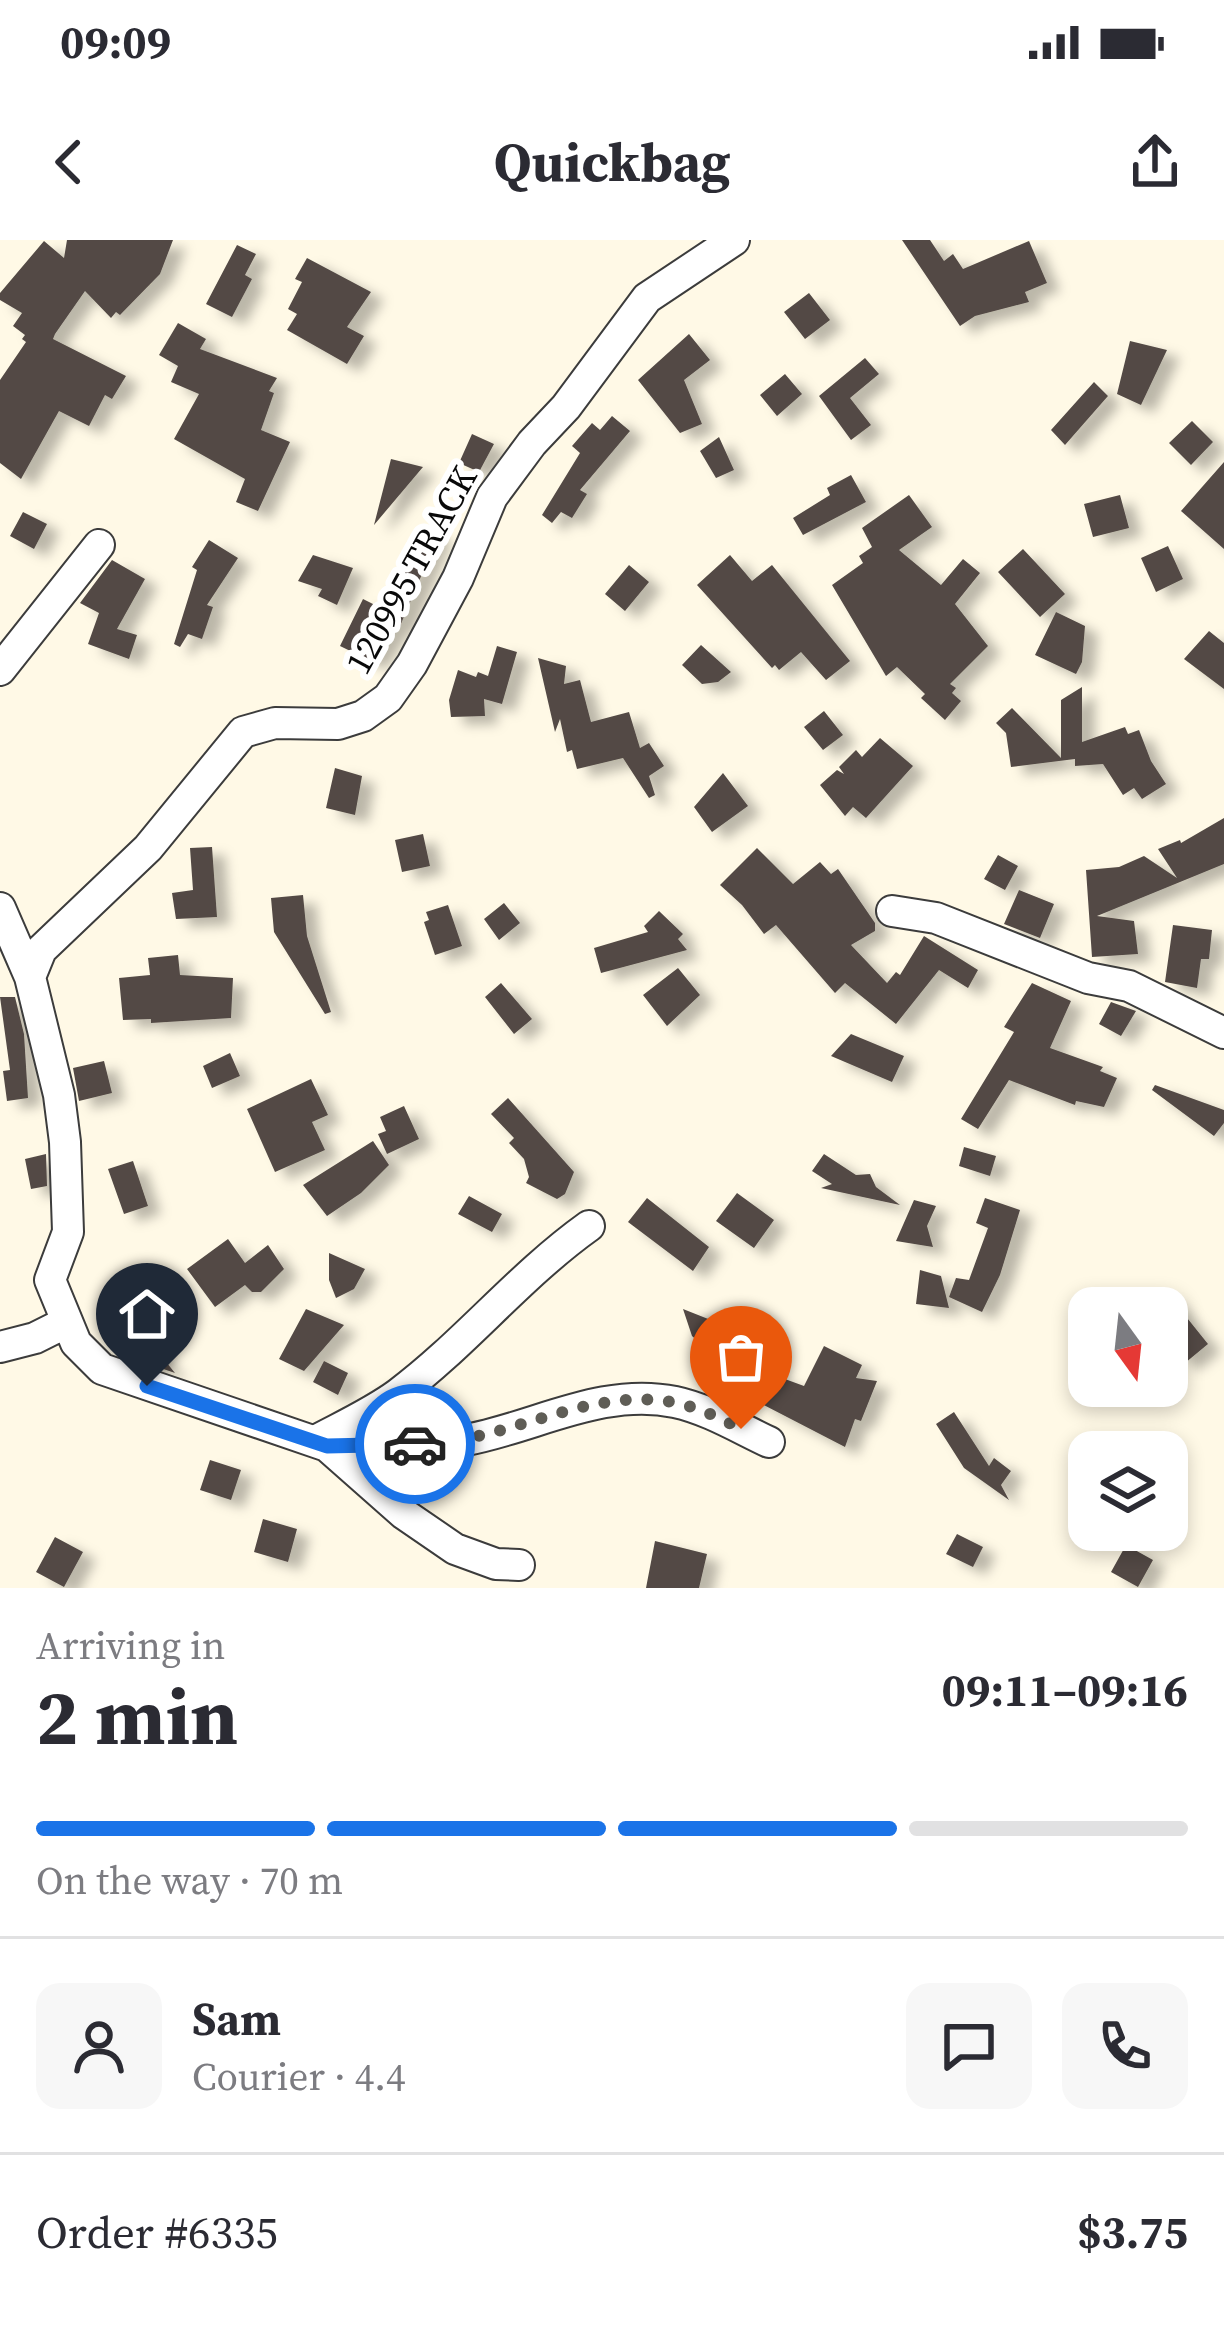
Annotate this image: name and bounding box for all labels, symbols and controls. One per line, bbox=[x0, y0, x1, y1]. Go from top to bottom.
text: 09:09 bbox=[60, 11, 171, 73]
text: Quickbag bbox=[494, 125, 730, 199]
icon: back bbox=[36, 129, 102, 195]
icon: share bbox=[1122, 129, 1188, 195]
street label: 120995 TRACK bbox=[334, 457, 488, 683]
pin bbox=[96, 1263, 198, 1386]
icon: home bbox=[114, 1281, 180, 1347]
north arrow bbox=[1068, 1287, 1188, 1407]
map controls bbox=[1068, 1287, 1188, 1551]
pin bbox=[690, 1306, 792, 1429]
icon: bag bbox=[708, 1324, 774, 1390]
courier bbox=[355, 1384, 475, 1504]
icon: car bbox=[382, 1411, 448, 1477]
button: layers bbox=[1068, 1431, 1188, 1551]
text: Arriving in bbox=[36, 1619, 225, 1672]
text: 09:11–09:16 bbox=[942, 1659, 1188, 1721]
text: 2 min bbox=[36, 1663, 238, 1770]
text: On the way · 70 m bbox=[36, 1854, 343, 1907]
button: person bbox=[36, 1983, 162, 2109]
button: chat bbox=[906, 1983, 1032, 2109]
button: phone bbox=[1062, 1983, 1188, 2109]
text: Sam bbox=[192, 1988, 281, 2050]
text: Courier · 4.4 bbox=[192, 2050, 405, 2103]
text: Order #6335 bbox=[36, 2201, 278, 2263]
text: $3.75 bbox=[1077, 2201, 1188, 2263]

